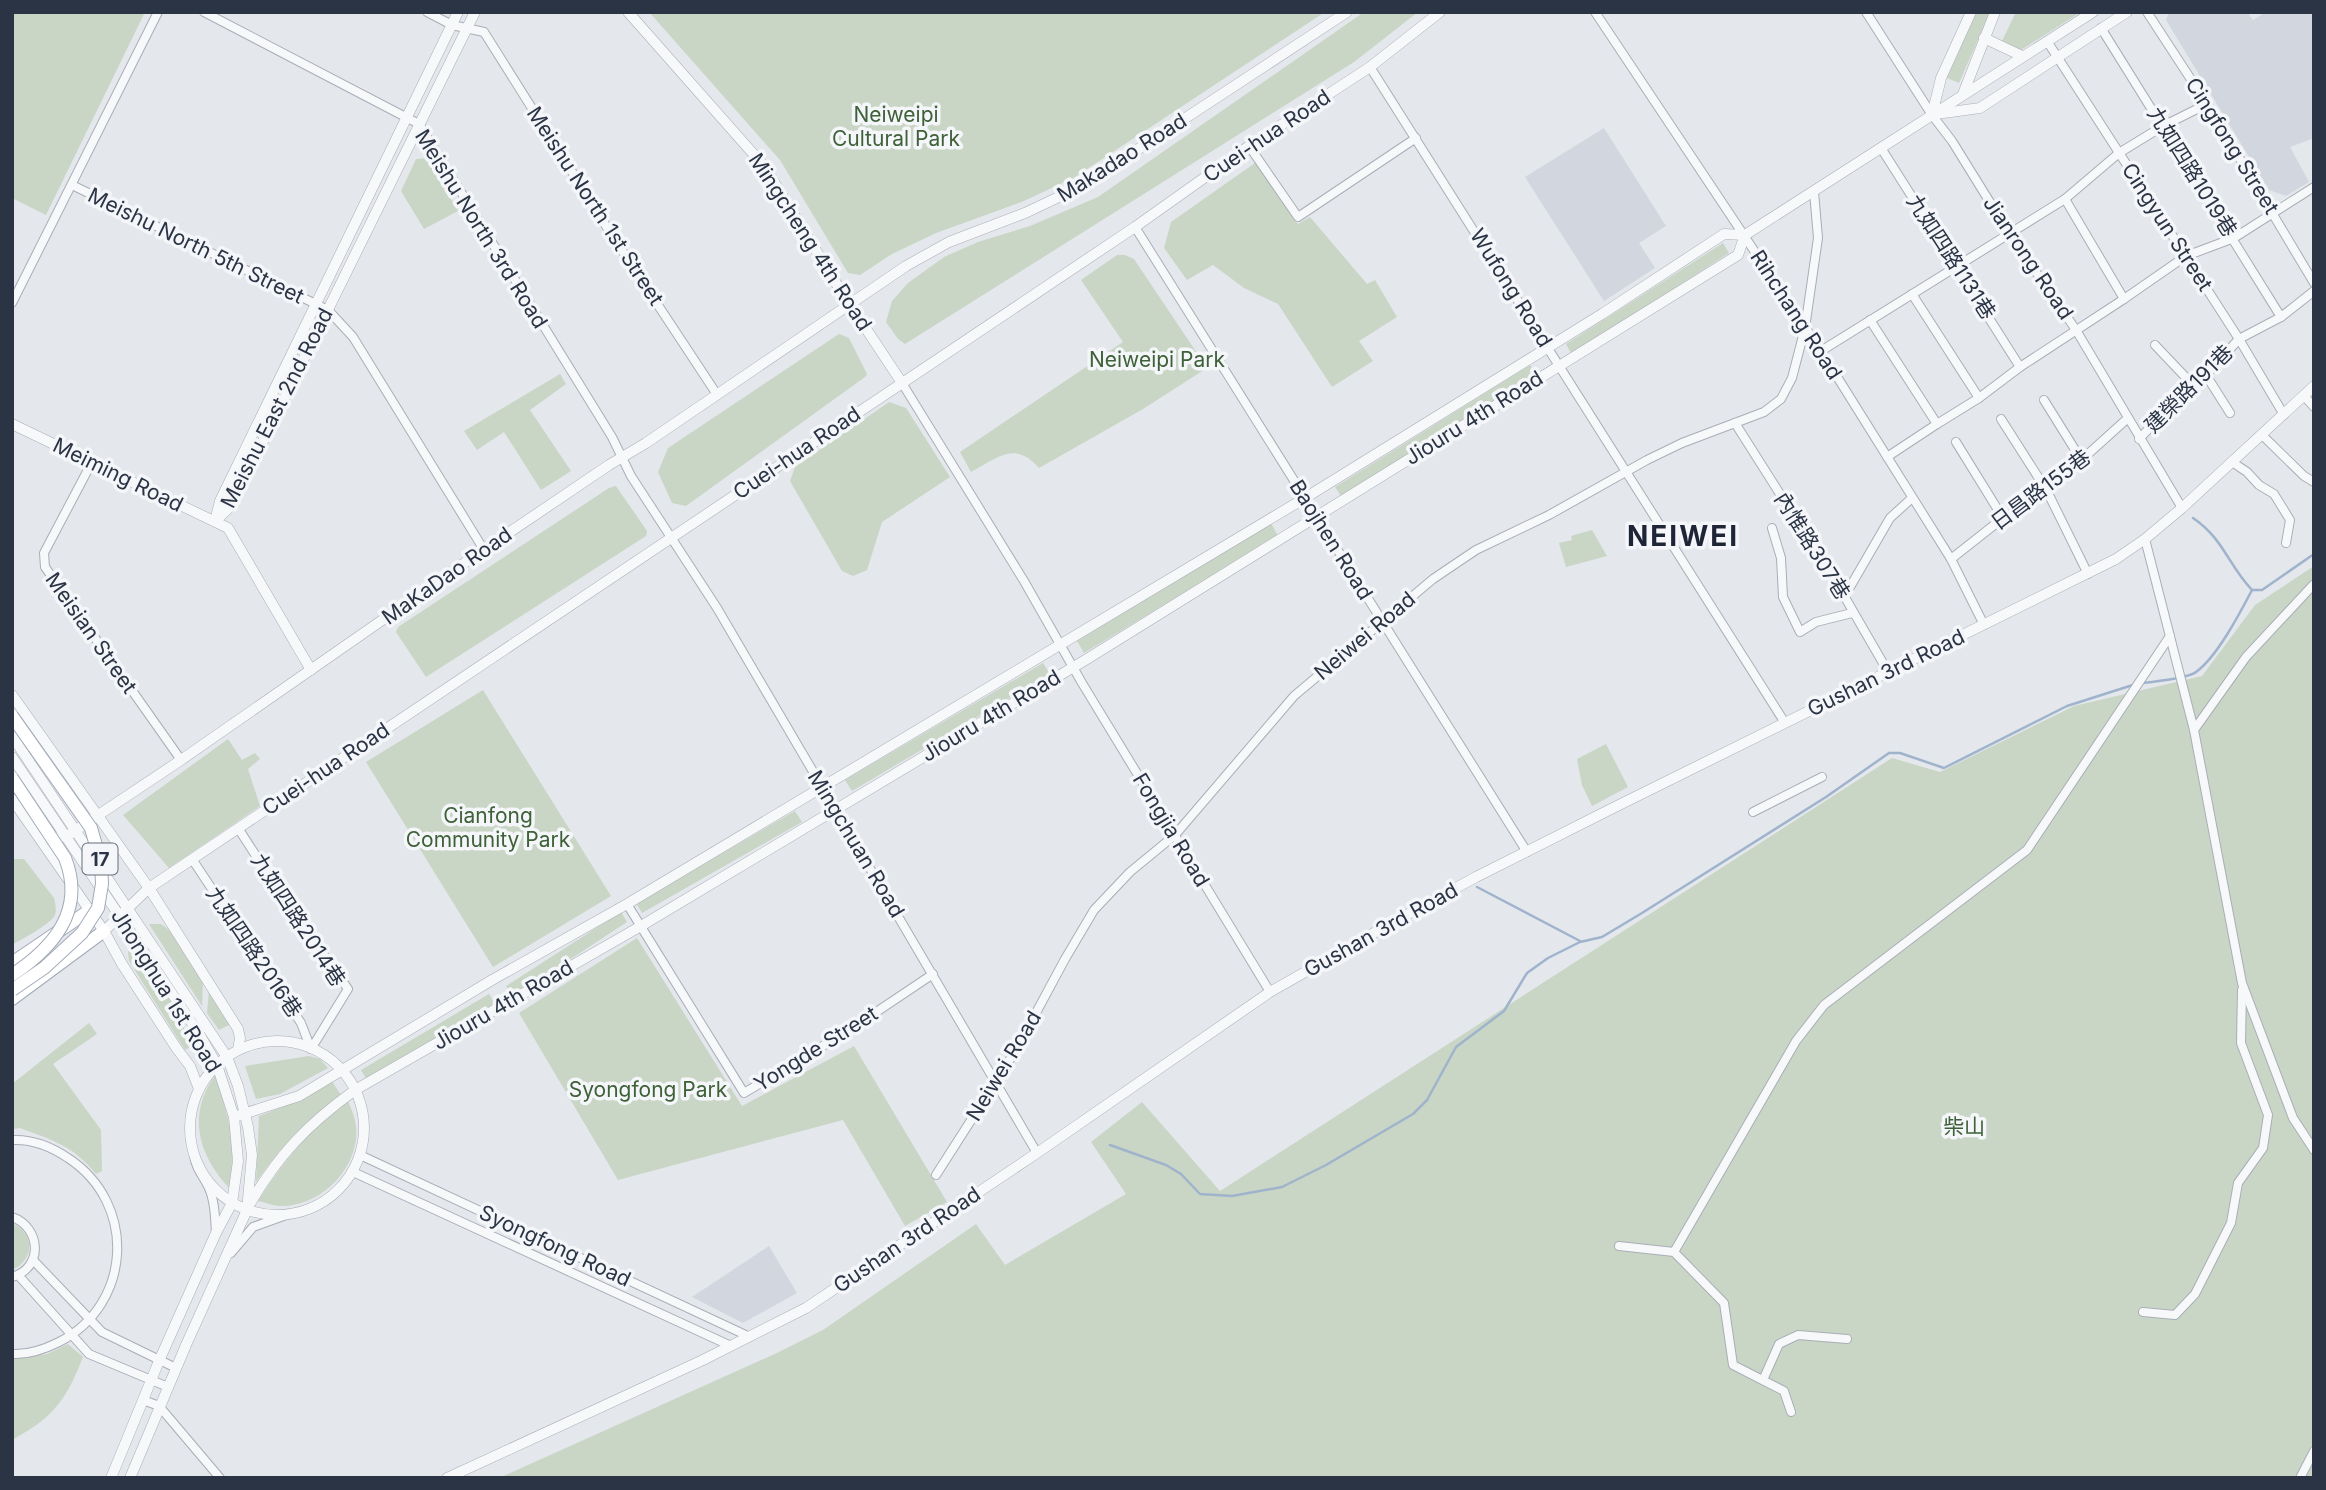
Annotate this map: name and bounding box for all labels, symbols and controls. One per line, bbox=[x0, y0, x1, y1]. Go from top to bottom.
street label: Cingfong Street bbox=[2181, 73, 2284, 219]
street label: Cuei-hua Road bbox=[1198, 84, 1335, 187]
street label: Meishu North 1st Street bbox=[522, 102, 669, 310]
park label: Neiweipi Cultural Park bbox=[832, 102, 961, 151]
street label: 九如四路1019巷 bbox=[2143, 102, 2242, 241]
street label: Makadao Road bbox=[1052, 108, 1191, 207]
street label: Meishu North 3rd Road bbox=[410, 125, 553, 333]
street label: Mingcheng 4th Road bbox=[744, 148, 877, 335]
street label: Cingyun Street bbox=[2117, 158, 2218, 295]
street label: Meishu North 5th Street bbox=[84, 182, 308, 309]
street label: 九如四路1131巷 bbox=[1902, 190, 2001, 324]
street label: Jianrong Road bbox=[1978, 191, 2079, 324]
street label: Wufong Road bbox=[1465, 224, 1558, 351]
street label: Rihchang Road bbox=[1745, 245, 1847, 384]
street label: Meishu East 2nd Road bbox=[215, 304, 338, 512]
street label: 建榮路191巷 bbox=[2139, 339, 2238, 438]
park label: Neiweipi Park bbox=[1089, 347, 1226, 372]
street label: Jiouru 4th Road bbox=[1400, 365, 1547, 470]
street label: Cuei-hua Road bbox=[728, 401, 865, 504]
street label: Meiming Road bbox=[49, 432, 187, 517]
street label: 日昌路155巷 bbox=[1986, 444, 2095, 535]
street label: Baojhen Road bbox=[1285, 475, 1378, 604]
street label: 內惟路307巷 bbox=[1770, 488, 1855, 604]
district label: NEIWEI bbox=[1627, 519, 1739, 553]
street label: MaKaDao Road bbox=[377, 522, 516, 630]
street label: Meisian Street bbox=[40, 567, 142, 698]
street label: Neiwei Road bbox=[1309, 586, 1420, 685]
street label: Gushan 3rd Road bbox=[1803, 624, 1968, 721]
street label: Jiouru 4th Road bbox=[917, 664, 1065, 767]
street label: Cuei-hua Road bbox=[257, 717, 394, 820]
street label: Mingchuan Road bbox=[803, 766, 910, 922]
street label: Fongjia Road bbox=[1128, 768, 1215, 891]
park label: Cianfong Community Park bbox=[406, 803, 571, 852]
road number: 17 bbox=[82, 844, 118, 874]
street label: 九如四路2014巷 bbox=[246, 849, 351, 991]
street label: Gushan 3rd Road bbox=[1300, 877, 1462, 982]
street label: 九如四路2016巷 bbox=[201, 881, 307, 1022]
street label: Jhonghua 1st Road bbox=[106, 904, 227, 1077]
street label: Jiouru 4th Road bbox=[428, 954, 577, 1055]
street label: Yongde Street bbox=[749, 1001, 882, 1096]
street label: Neiwei Road bbox=[961, 1006, 1046, 1125]
park label: Syongfong Park bbox=[569, 1077, 728, 1102]
park label: 柴山 bbox=[1943, 1114, 1985, 1139]
street label: Gushan 3rd Road bbox=[829, 1181, 985, 1298]
street label: Syongfong Road bbox=[475, 1199, 635, 1292]

